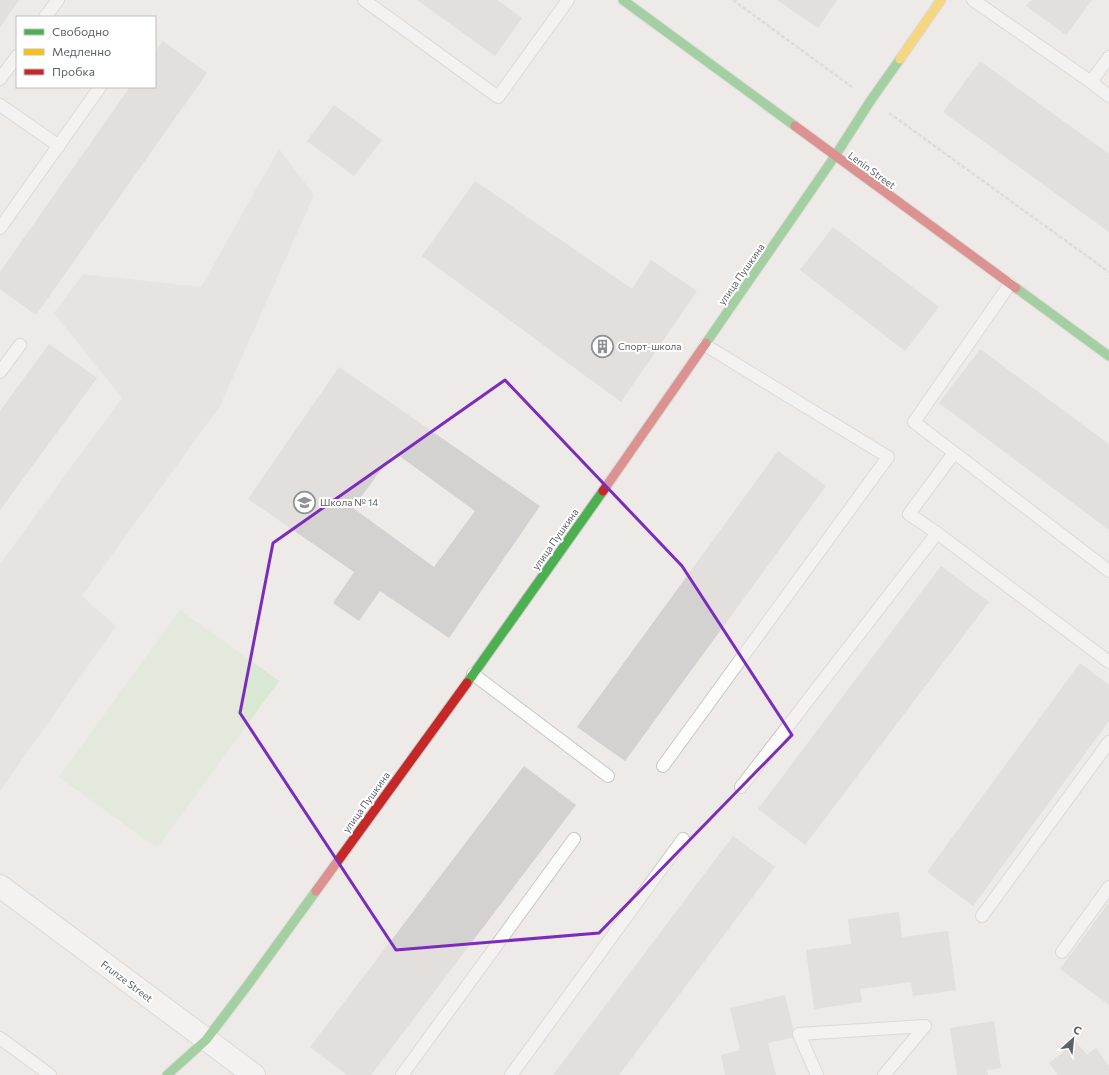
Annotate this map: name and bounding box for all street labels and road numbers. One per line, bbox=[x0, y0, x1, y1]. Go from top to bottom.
street label: Lenin Street bbox=[846, 149, 898, 191]
street label: улица Пушкина bbox=[715, 241, 767, 307]
street label: улица Пушкина bbox=[529, 506, 581, 572]
street label: улица Пушкина bbox=[340, 769, 392, 835]
street label: Frunze Street bbox=[99, 958, 155, 1004]

